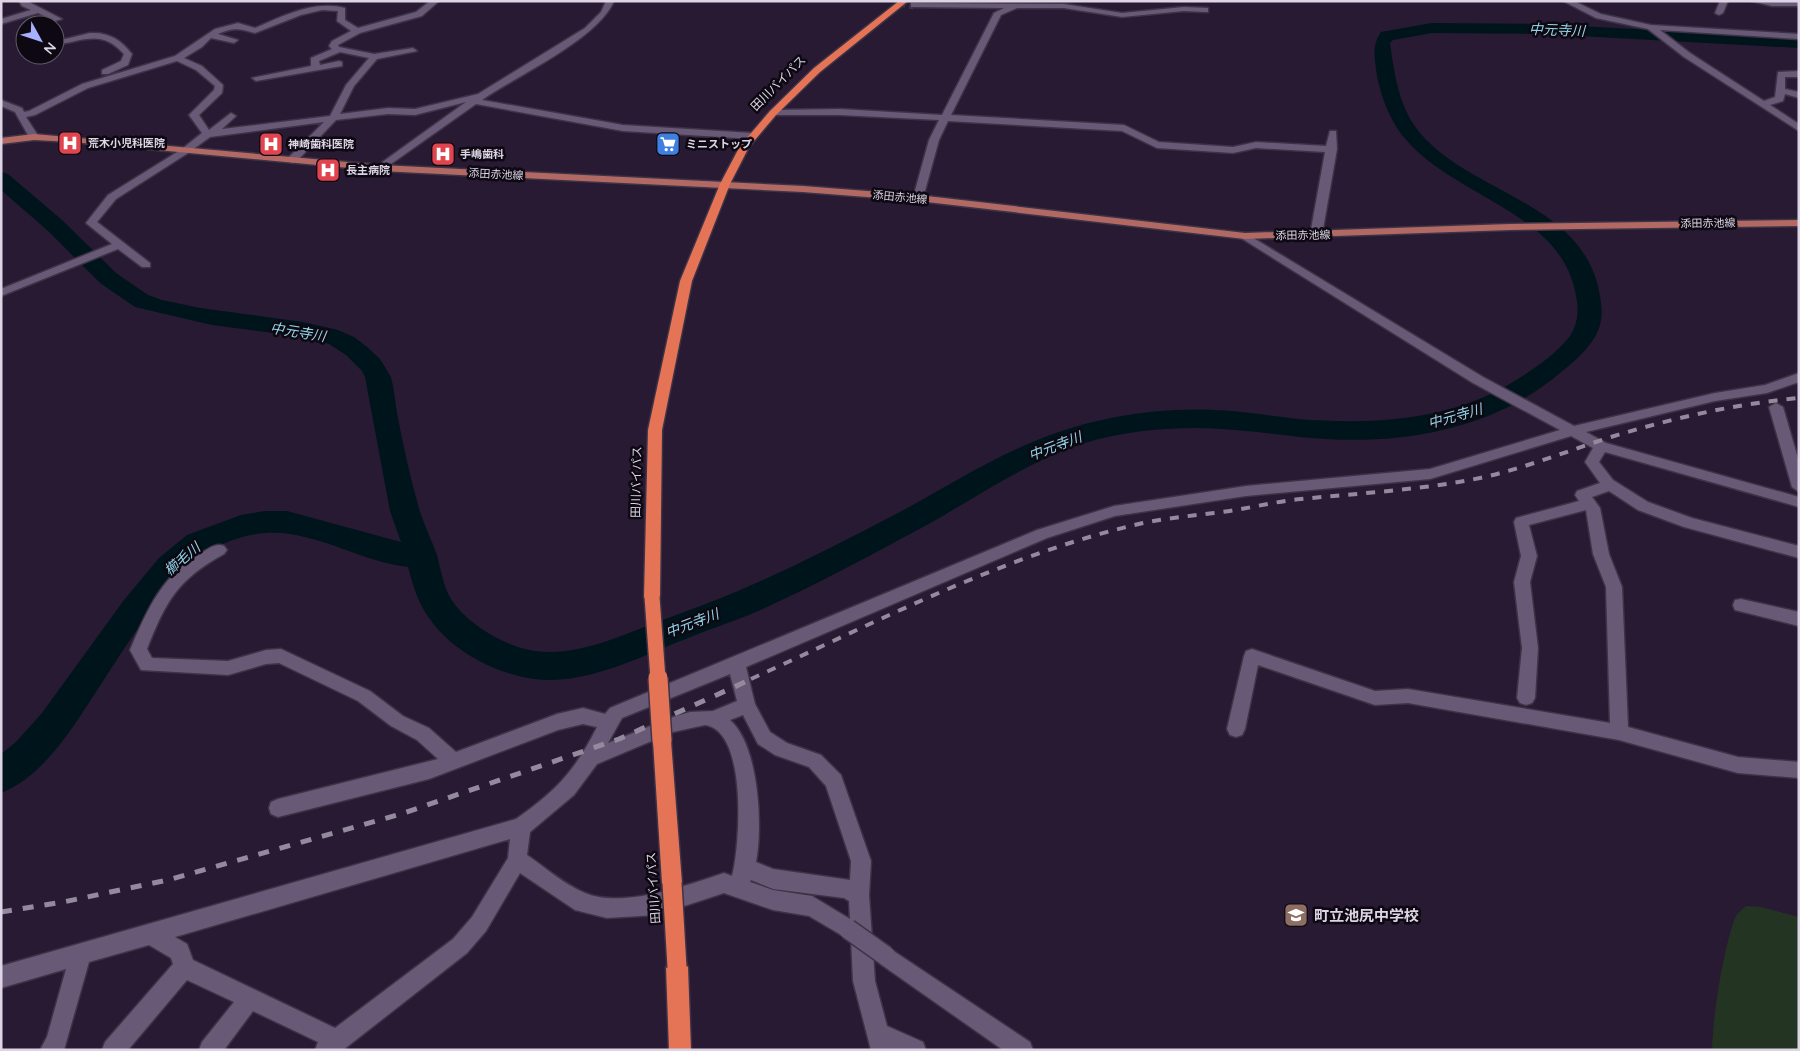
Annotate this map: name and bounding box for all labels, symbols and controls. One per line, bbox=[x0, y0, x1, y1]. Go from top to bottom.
north arrow bbox=[15, 15, 65, 65]
water label: 中元寺川 bbox=[1529, 20, 1587, 40]
text: N bbox=[40, 39, 60, 58]
street label: 田川バイパス bbox=[747, 52, 809, 114]
hospital icon: 荒木小児科医院 bbox=[57, 130, 83, 156]
hospital icon: 神崎歯科医院 bbox=[258, 131, 284, 157]
supermarket icon: ミニストップ bbox=[655, 131, 681, 157]
place label: 荒木小児科医院 bbox=[88, 136, 165, 150]
place label: 神崎歯科医院 bbox=[288, 137, 354, 151]
place label: ミニストップ bbox=[686, 137, 752, 151]
hospital icon: 手嶋歯科 bbox=[430, 141, 456, 167]
place label: 手嶋歯科 bbox=[460, 147, 504, 161]
hospital icon: 長主病院 bbox=[315, 157, 341, 183]
place label: 長主病院 bbox=[346, 163, 390, 177]
street label: 添田赤池線 bbox=[468, 166, 524, 182]
street label: 添田赤池線 bbox=[872, 188, 928, 206]
street label: 添田赤池線 bbox=[1680, 216, 1736, 230]
street label: 添田赤池線 bbox=[1275, 228, 1331, 242]
water label: 中元寺川 bbox=[269, 319, 329, 346]
water label: 中元寺川 bbox=[1426, 399, 1486, 432]
water label: 中元寺川 bbox=[1026, 427, 1086, 464]
street label: 田川バイパス bbox=[628, 446, 644, 518]
water label: 櫛毛川 bbox=[160, 537, 205, 579]
water label: 中元寺川 bbox=[663, 604, 723, 641]
street label: 田川バイパス bbox=[643, 852, 663, 924]
school or university icon: 町立池尻中学校 bbox=[1283, 902, 1309, 928]
place label: 町立池尻中学校 bbox=[1314, 906, 1419, 925]

